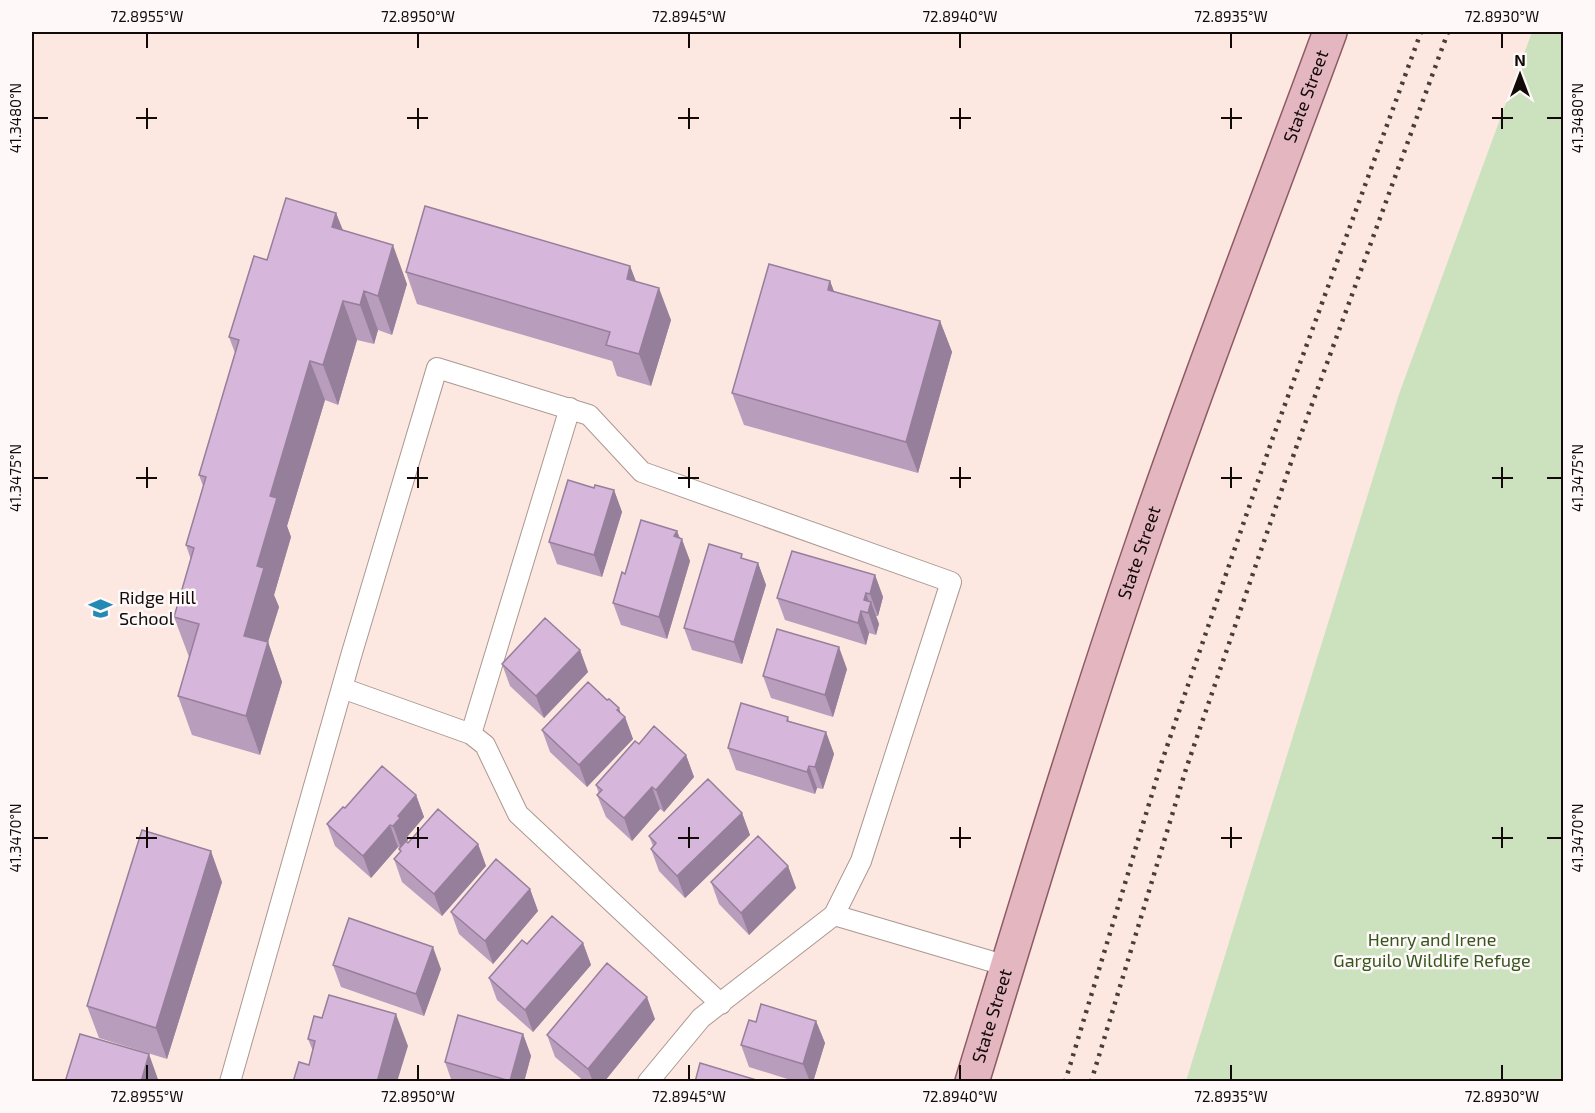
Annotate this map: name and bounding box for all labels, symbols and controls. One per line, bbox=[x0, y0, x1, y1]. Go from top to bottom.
text: 72.8955°W bbox=[111, 7, 183, 25]
text: 72.8950°W bbox=[381, 7, 455, 25]
text: 72.8945°W bbox=[652, 7, 726, 25]
text: 72.8940°W bbox=[922, 7, 998, 25]
text: 72.8935°W bbox=[1194, 7, 1268, 25]
text: 72.8930°W bbox=[1465, 7, 1539, 25]
north arrow bbox=[1490, 45, 1550, 105]
street label: State Street bbox=[1278, 46, 1332, 146]
text: N bbox=[1514, 50, 1526, 69]
text: 41.3480°N bbox=[6, 83, 24, 153]
text: 41.3480°N bbox=[1568, 83, 1586, 153]
text: 41.3475°N bbox=[6, 444, 24, 512]
text: 41.3475°N bbox=[1568, 444, 1586, 512]
street label: State Street bbox=[1112, 503, 1165, 602]
place label: Ridge Hill School bbox=[119, 586, 196, 629]
school or university icon: Ridge Hill School bbox=[88, 595, 114, 621]
text: 41.3470°N bbox=[6, 804, 24, 872]
text: 41.3470°N bbox=[1568, 804, 1586, 872]
park label: Henry and Irene Garguilo Wildlife Refuge bbox=[1333, 928, 1531, 971]
street label: State Street bbox=[966, 966, 1016, 1065]
text: 72.8955°W bbox=[111, 1087, 183, 1105]
text: 72.8950°W bbox=[381, 1087, 455, 1105]
text: 72.8945°W bbox=[652, 1087, 726, 1105]
text: 72.8940°W bbox=[922, 1087, 998, 1105]
text: 72.8935°W bbox=[1194, 1087, 1268, 1105]
text: 72.8930°W bbox=[1465, 1087, 1539, 1105]

